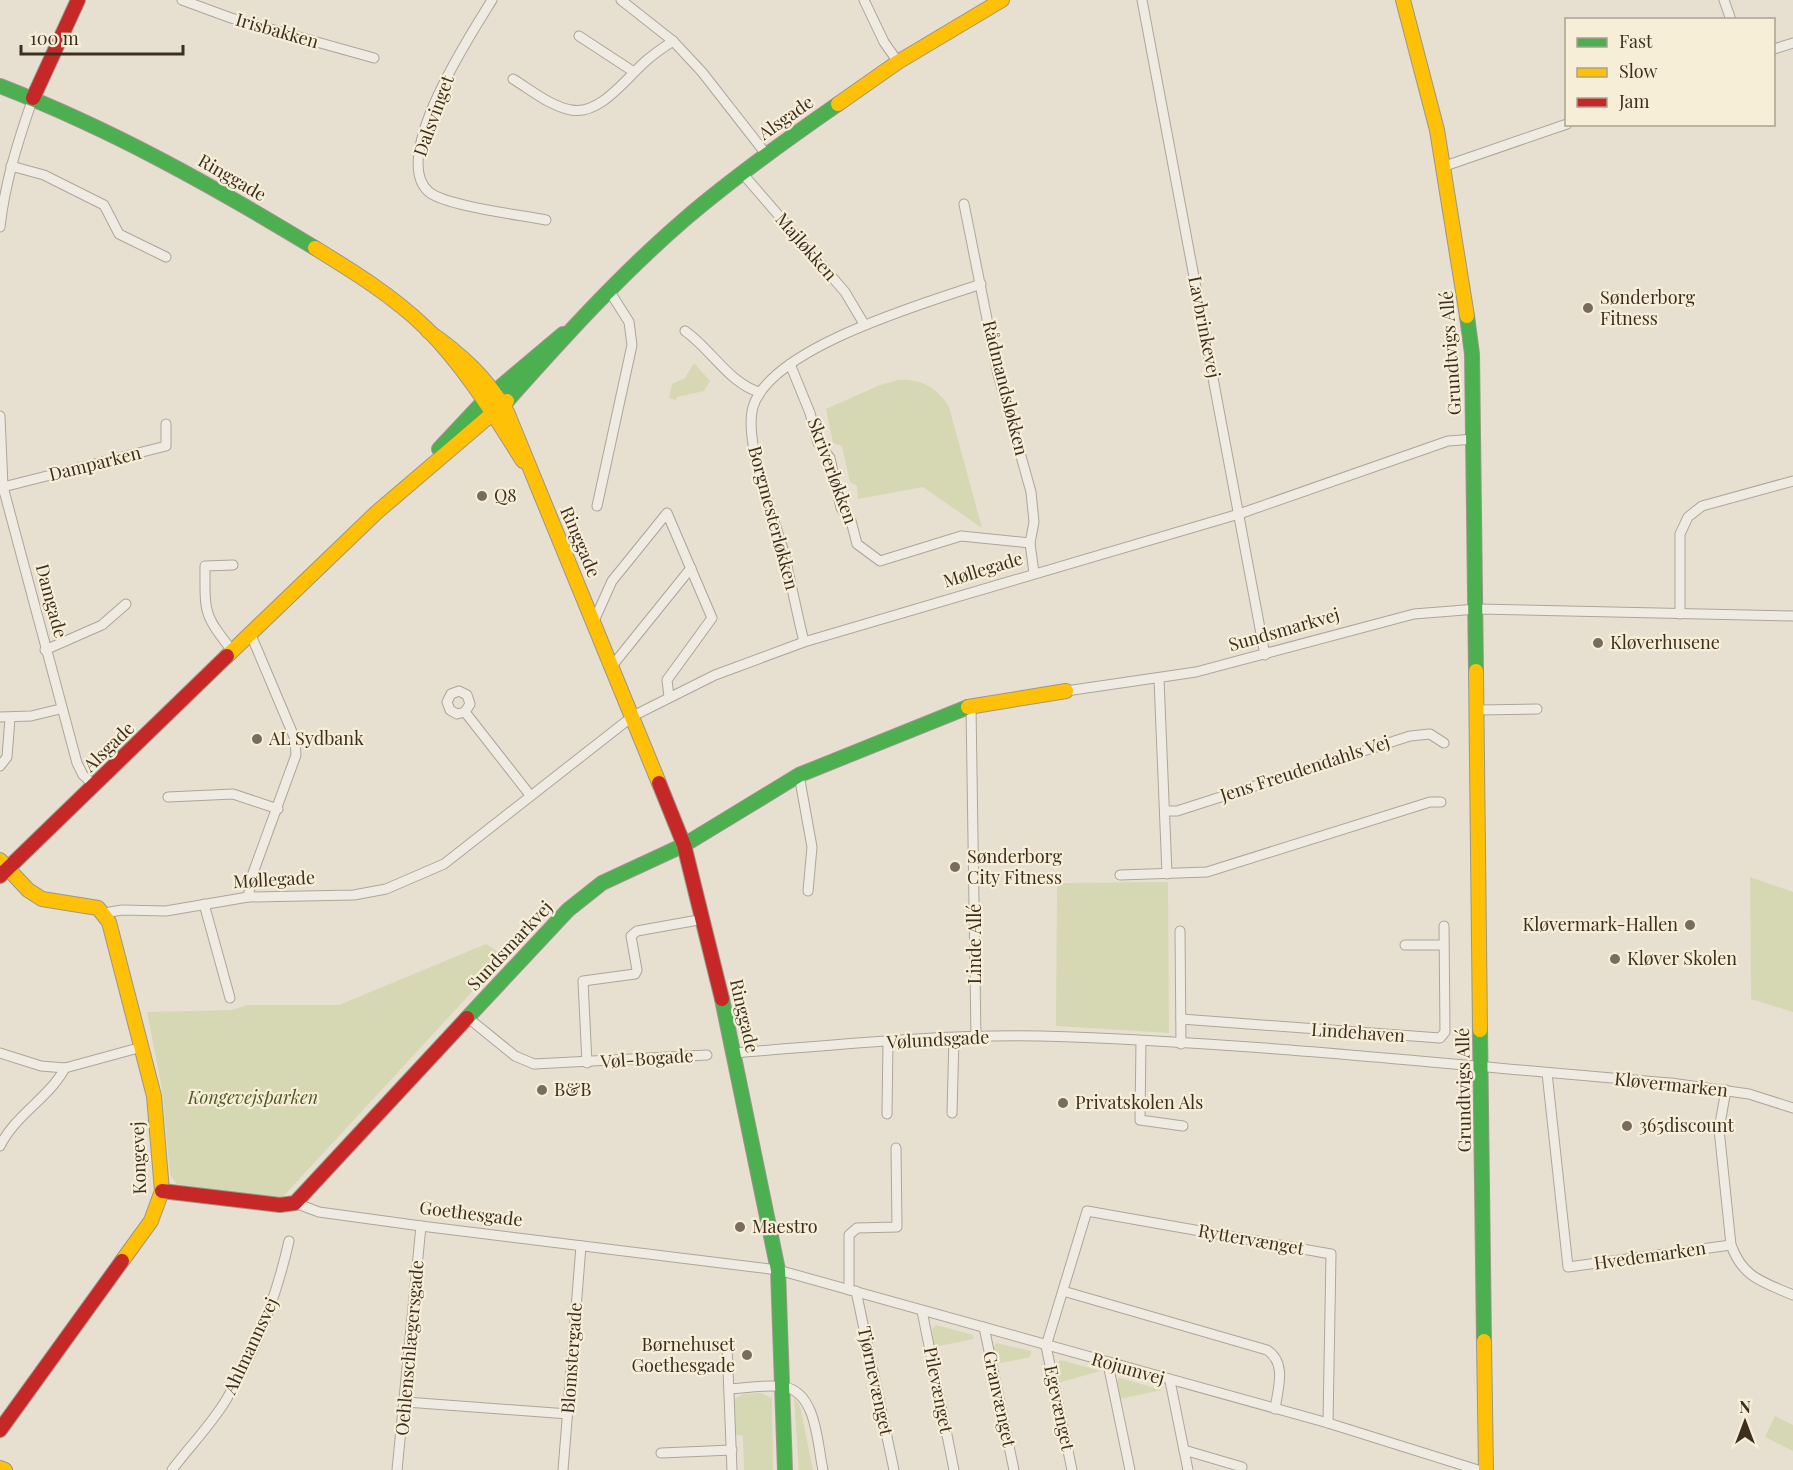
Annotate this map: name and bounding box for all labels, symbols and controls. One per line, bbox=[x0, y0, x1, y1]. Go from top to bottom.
street label: Irisbakken bbox=[233, 7, 322, 53]
scale bar bbox=[21, 18, 183, 56]
legend bbox=[1565, 18, 1775, 126]
text: 100 m bbox=[30, 26, 79, 50]
text: Fast bbox=[1619, 29, 1653, 53]
text: Slow bbox=[1619, 59, 1657, 83]
street label: Dalsvinget bbox=[407, 71, 459, 159]
street label: Alsgade bbox=[752, 89, 818, 145]
text: Jam bbox=[1618, 89, 1649, 113]
street label: Ringgade bbox=[194, 148, 271, 206]
street label: Majløkken bbox=[771, 207, 843, 286]
street label: Lavbrinkevej bbox=[1183, 274, 1227, 380]
place label: Sønderborg Fitness bbox=[1600, 285, 1696, 330]
street label: Grundtvigs Allé bbox=[1434, 290, 1466, 416]
marker: Sønderborg Fitness bbox=[1581, 301, 1595, 315]
street label: Rådmandsløkken bbox=[978, 318, 1034, 458]
street label: Skriverløkken bbox=[803, 414, 863, 527]
street label: Damparken bbox=[46, 440, 144, 486]
street label: Borgmesterløkken bbox=[743, 443, 805, 593]
place label: Q8 bbox=[494, 483, 517, 507]
marker: Q8 bbox=[475, 489, 489, 503]
street label: Ringgade bbox=[555, 502, 607, 581]
street label: Møllegade bbox=[940, 546, 1025, 593]
street label: Damgade bbox=[31, 561, 73, 640]
street label: Sundsmarkvej bbox=[1225, 602, 1342, 656]
place label: Kløverhusene bbox=[1610, 630, 1720, 654]
marker: Kløverhusene bbox=[1591, 636, 1605, 650]
street label: Alsgade bbox=[77, 716, 139, 777]
place label: AL Sydbank bbox=[268, 726, 364, 750]
street label: Jens Freudendahls Vej bbox=[1216, 729, 1393, 807]
marker: AL Sydbank bbox=[250, 732, 264, 746]
place label: Sønderborg City Fitness bbox=[967, 844, 1063, 889]
marker: Sønderborg City Fitness bbox=[948, 860, 962, 874]
street label: Møllegade bbox=[232, 865, 316, 893]
street label: Sundsmarkvej bbox=[461, 895, 557, 995]
street label: Linde Allé bbox=[962, 904, 986, 984]
place label: Kløvermark-Hallen bbox=[1523, 912, 1678, 936]
marker: Kløvermark-Hallen bbox=[1683, 918, 1697, 932]
place label: Kløver Skolen bbox=[1627, 946, 1737, 970]
marker: Kløver Skolen bbox=[1608, 952, 1622, 966]
street label: Ringgade bbox=[725, 977, 765, 1055]
street label: Lindehaven bbox=[1310, 1017, 1406, 1047]
street label: Vølundsgade bbox=[885, 1024, 990, 1054]
street label: Grundtvigs Allé bbox=[1450, 1027, 1476, 1153]
street label: Vøl-Bogade bbox=[599, 1043, 694, 1073]
street label: Kløvermarken bbox=[1613, 1066, 1729, 1102]
place label: B&B bbox=[554, 1077, 592, 1101]
marker: B&B bbox=[535, 1083, 549, 1097]
park label: Kongevejsparken bbox=[187, 1085, 318, 1109]
place label: Privatskolen Als bbox=[1075, 1090, 1203, 1114]
marker: Privatskolen Als bbox=[1056, 1096, 1070, 1110]
place label: 365discount bbox=[1639, 1113, 1734, 1137]
marker: 365discount bbox=[1620, 1119, 1634, 1133]
street label: Kongevej bbox=[125, 1121, 151, 1195]
street label: Goethesgade bbox=[418, 1195, 524, 1231]
place label: Maestro bbox=[752, 1214, 818, 1238]
street label: Ryttervænget bbox=[1196, 1218, 1307, 1260]
marker: Maestro bbox=[733, 1220, 747, 1234]
street label: Hvedemarken bbox=[1592, 1235, 1707, 1275]
street label: Oehlenschlægersgade bbox=[389, 1259, 429, 1437]
street label: Ahlmannsvej bbox=[217, 1293, 283, 1399]
street label: Blomstergade bbox=[555, 1302, 587, 1414]
street label: Tjørnevænget bbox=[853, 1324, 899, 1438]
place label: Børnehuset Goethesgade bbox=[631, 1332, 736, 1377]
street label: Pilevænget bbox=[919, 1345, 959, 1436]
street label: Rojumvej bbox=[1089, 1346, 1168, 1390]
marker: Børnehuset Goethesgade bbox=[740, 1348, 754, 1362]
street label: Granvænget bbox=[978, 1349, 1022, 1450]
street label: Egevænget bbox=[1039, 1363, 1081, 1453]
north arrow bbox=[1715, 1392, 1775, 1452]
text: N bbox=[1739, 1396, 1751, 1417]

